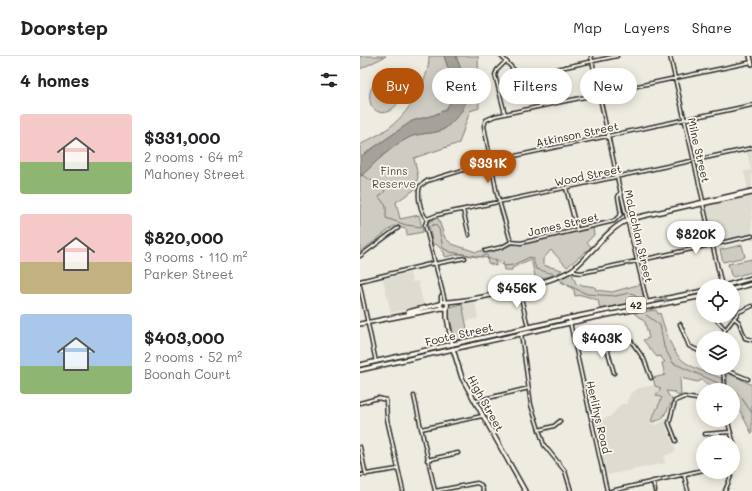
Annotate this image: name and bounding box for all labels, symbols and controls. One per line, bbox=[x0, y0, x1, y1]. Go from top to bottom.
text: Doorstep bbox=[20, 15, 108, 40]
text: Map bbox=[573, 18, 602, 37]
text: Layers bbox=[624, 18, 670, 37]
text: Share bbox=[692, 18, 732, 37]
chip: Buy bbox=[372, 68, 424, 104]
chip: Rent bbox=[432, 68, 491, 104]
chip: Filters bbox=[499, 68, 572, 104]
chip: New bbox=[580, 68, 637, 104]
text: 4 homes bbox=[20, 69, 89, 91]
icon: filters bbox=[318, 69, 340, 91]
street label: Milne Street bbox=[684, 116, 714, 184]
street label: Atkinson Street bbox=[534, 118, 620, 150]
text: $331,000 bbox=[144, 126, 220, 148]
icon: home bbox=[52, 130, 100, 178]
text: 2 rooms · 64 m² bbox=[144, 148, 243, 165]
pin: $331K bbox=[460, 150, 516, 184]
text: $331K bbox=[469, 154, 507, 171]
street label: Wood Street bbox=[553, 161, 623, 189]
park label: Finns Reserve bbox=[372, 163, 416, 191]
text: Mahoney Street bbox=[144, 165, 245, 182]
street label: McLachlan Street bbox=[621, 188, 657, 284]
street label: James Street bbox=[526, 209, 600, 239]
pin: $820K bbox=[668, 221, 724, 255]
text: $820K bbox=[676, 225, 716, 242]
text: $820,000 bbox=[144, 226, 224, 248]
icon: home bbox=[52, 230, 100, 278]
text: 3 rooms · 110 m² bbox=[144, 248, 247, 265]
text: Parker Street bbox=[144, 265, 234, 282]
pin: $456K bbox=[489, 275, 545, 309]
text: $456K bbox=[497, 279, 537, 296]
map controls bbox=[696, 279, 740, 479]
button: locate bbox=[696, 279, 740, 323]
one-way arrow bbox=[655, 295, 668, 303]
road number: 42 bbox=[626, 297, 646, 313]
street label: Foote Street bbox=[424, 319, 495, 349]
pin: $403K bbox=[574, 325, 630, 359]
text: $403,000 bbox=[144, 326, 224, 348]
text: $403K bbox=[582, 329, 623, 346]
icon: home bbox=[52, 330, 100, 378]
button: layers bbox=[696, 331, 740, 375]
text: 2 rooms · 52 m² bbox=[144, 348, 242, 365]
text: Boonah Court bbox=[144, 365, 231, 382]
street label: High Street bbox=[464, 372, 508, 434]
street label: Herlihys Road bbox=[583, 379, 615, 455]
button: + bbox=[696, 383, 740, 427]
button: − bbox=[696, 435, 740, 479]

